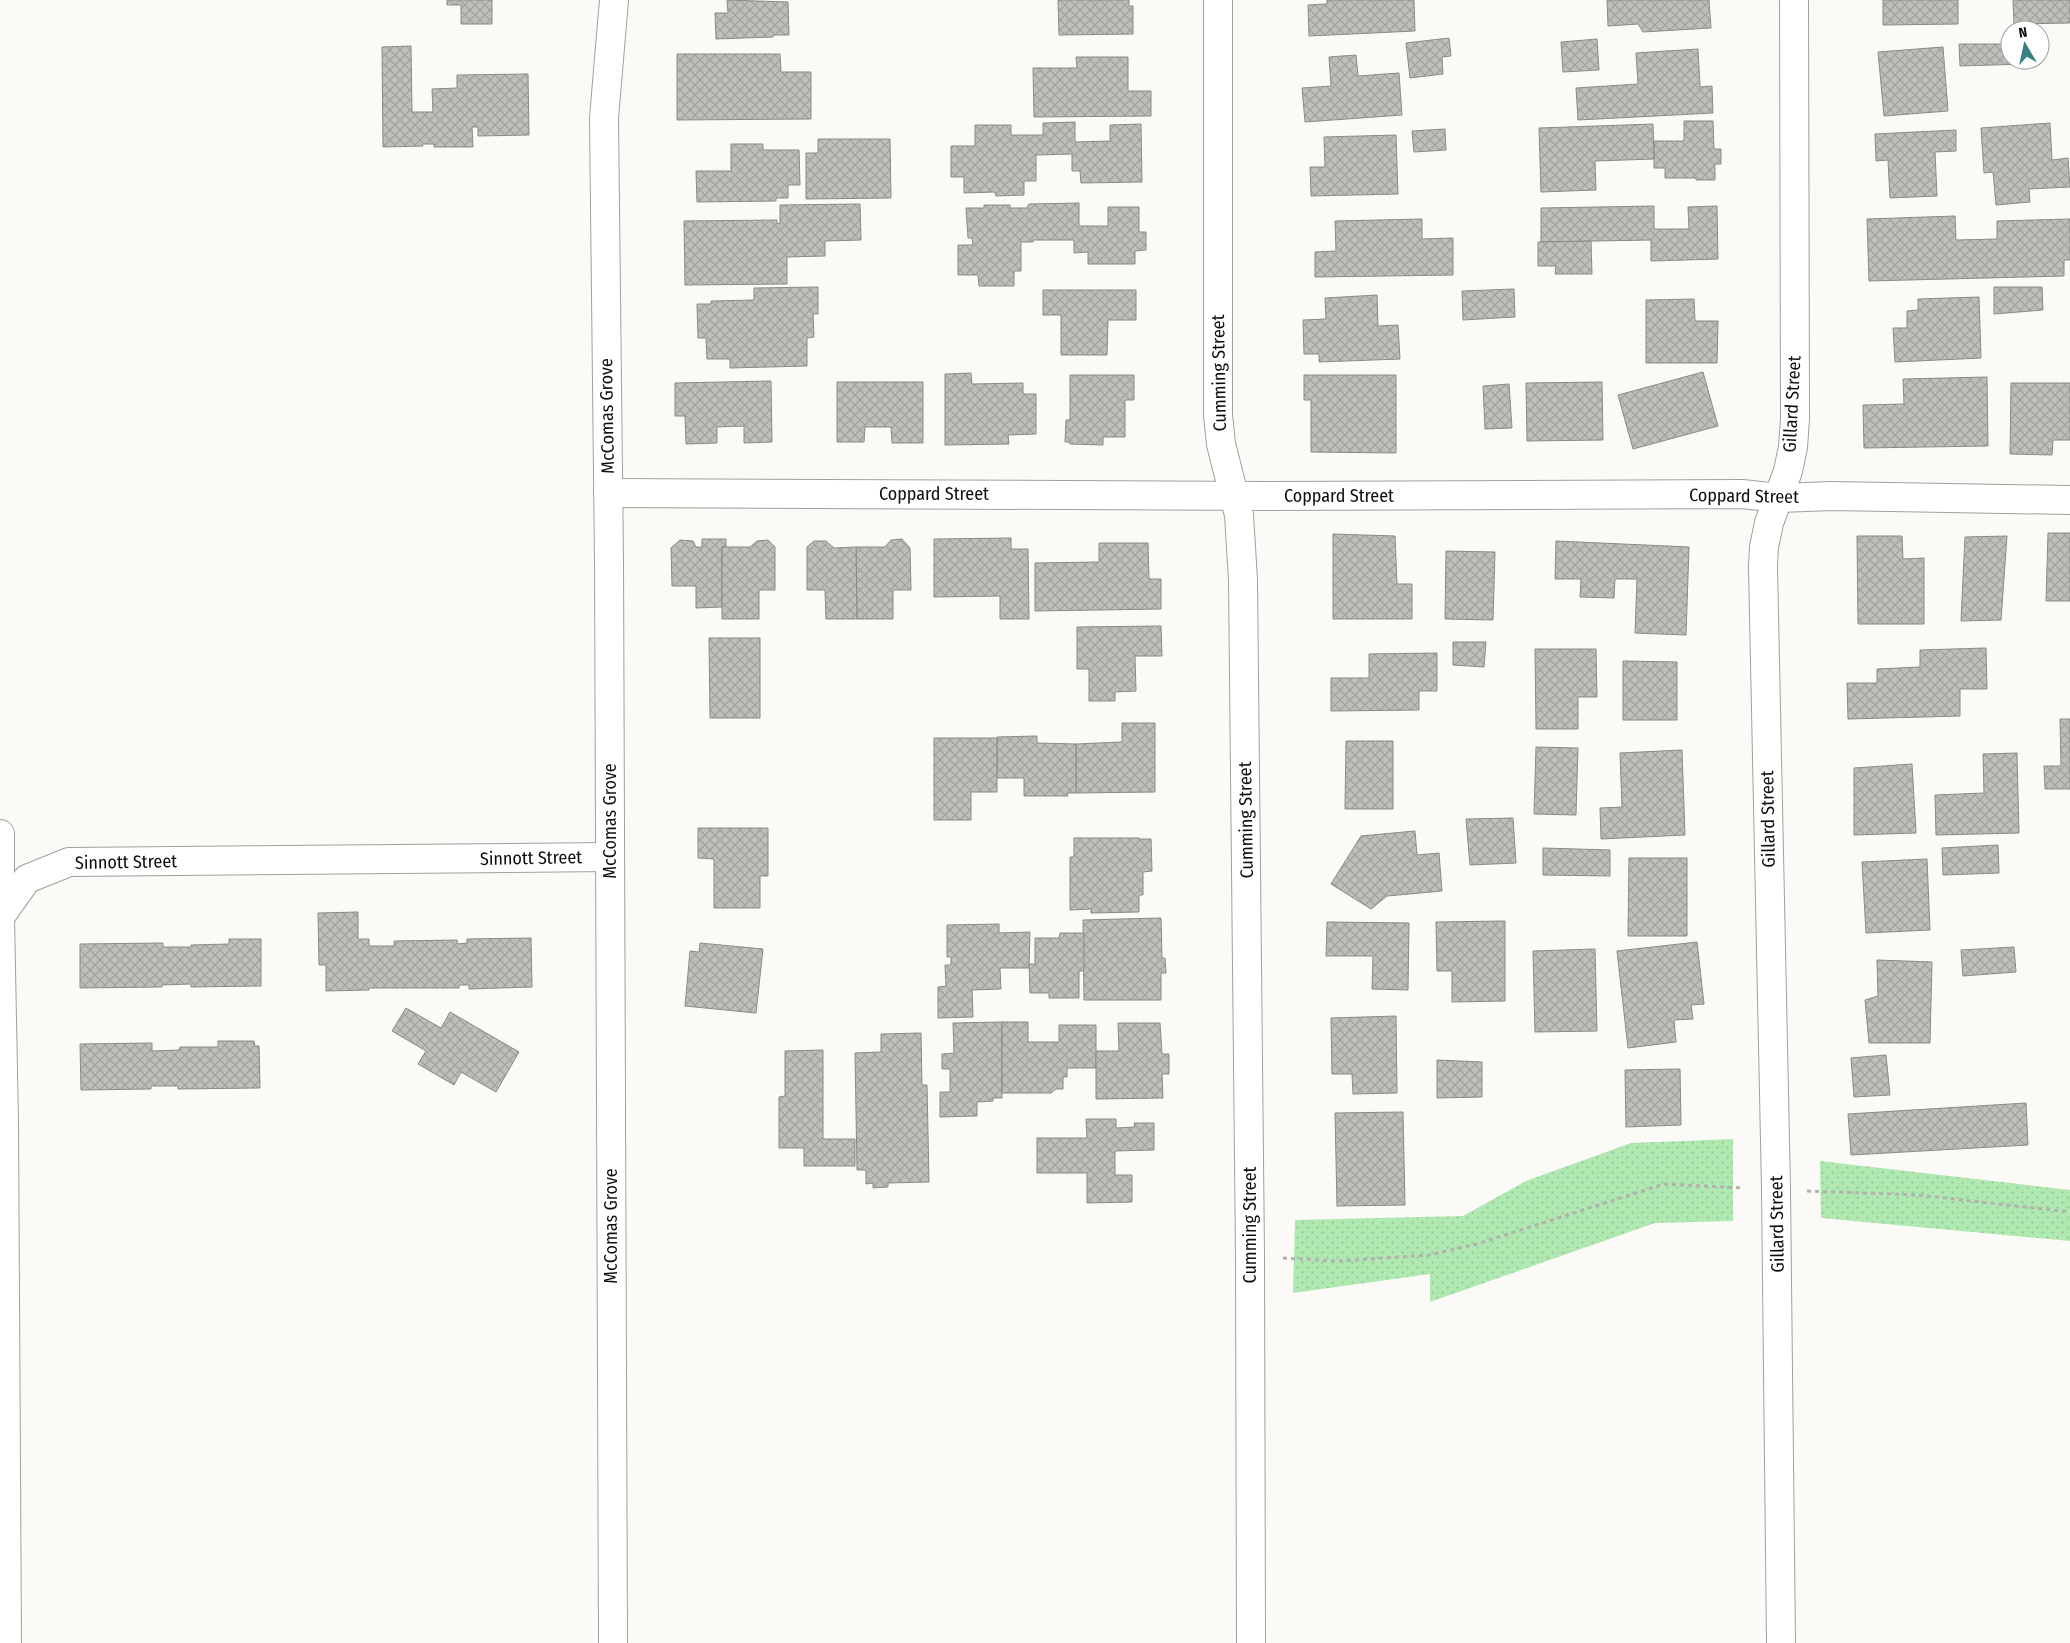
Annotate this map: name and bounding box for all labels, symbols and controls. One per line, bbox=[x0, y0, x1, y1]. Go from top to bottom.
north arrow bbox=[2000, 20, 2050, 70]
text: N bbox=[2018, 24, 2029, 42]
street label: Cumming Street bbox=[1207, 314, 1231, 432]
street label: Gillard Street bbox=[1778, 355, 1806, 453]
street label: McComas Grove bbox=[595, 358, 619, 474]
street label: Coppard Street bbox=[879, 483, 989, 505]
street label: Coppard Street bbox=[1689, 484, 1799, 508]
street label: Coppard Street bbox=[1284, 485, 1394, 507]
street label: Cumming Street bbox=[1234, 761, 1258, 879]
street label: McComas Grove bbox=[599, 763, 621, 879]
street label: Gillard Street bbox=[1756, 770, 1780, 868]
street label: Sinnott Street bbox=[480, 846, 582, 870]
street label: Sinnott Street bbox=[75, 850, 177, 874]
street label: Cumming Street bbox=[1239, 1166, 1261, 1283]
street label: McComas Grove bbox=[600, 1168, 622, 1284]
street label: Gillard Street bbox=[1765, 1175, 1789, 1273]

